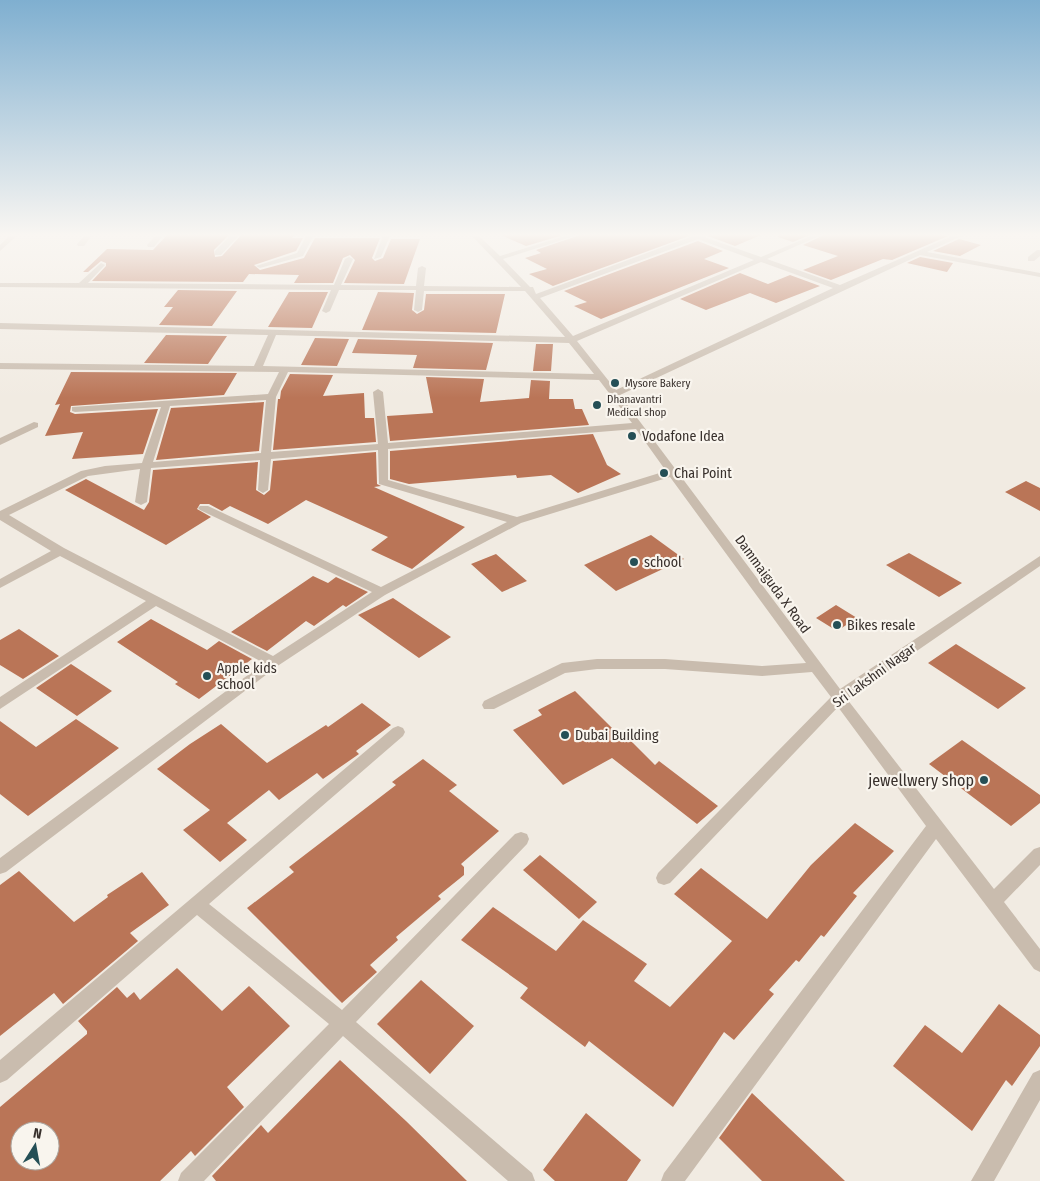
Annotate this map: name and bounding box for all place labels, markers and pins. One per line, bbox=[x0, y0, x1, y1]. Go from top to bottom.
marker: Mysore Bakery bbox=[609, 377, 621, 389]
place label: Mysore Bakery bbox=[625, 377, 690, 390]
place label: Dhanavantri Medical shop bbox=[607, 393, 667, 419]
marker: Dhanavantri Medical shop bbox=[591, 399, 603, 411]
place label: Vodafone Idea bbox=[642, 428, 725, 445]
marker: Vodafone Idea bbox=[626, 430, 638, 442]
place label: Chai Point bbox=[674, 465, 732, 482]
marker: Chai Point bbox=[658, 467, 670, 479]
place label: school bbox=[644, 554, 682, 571]
marker: school bbox=[628, 556, 640, 568]
place label: Bikes resale bbox=[847, 617, 915, 634]
marker: Bikes resale bbox=[831, 619, 843, 631]
place label: Apple kids school bbox=[217, 660, 277, 693]
marker: Apple kids school bbox=[201, 670, 213, 682]
place label: Dubai Building bbox=[575, 727, 659, 744]
marker: Dubai Building bbox=[559, 729, 571, 741]
place label: jewellwery shop bbox=[867, 771, 974, 790]
marker: jewellwery shop bbox=[978, 774, 990, 786]

